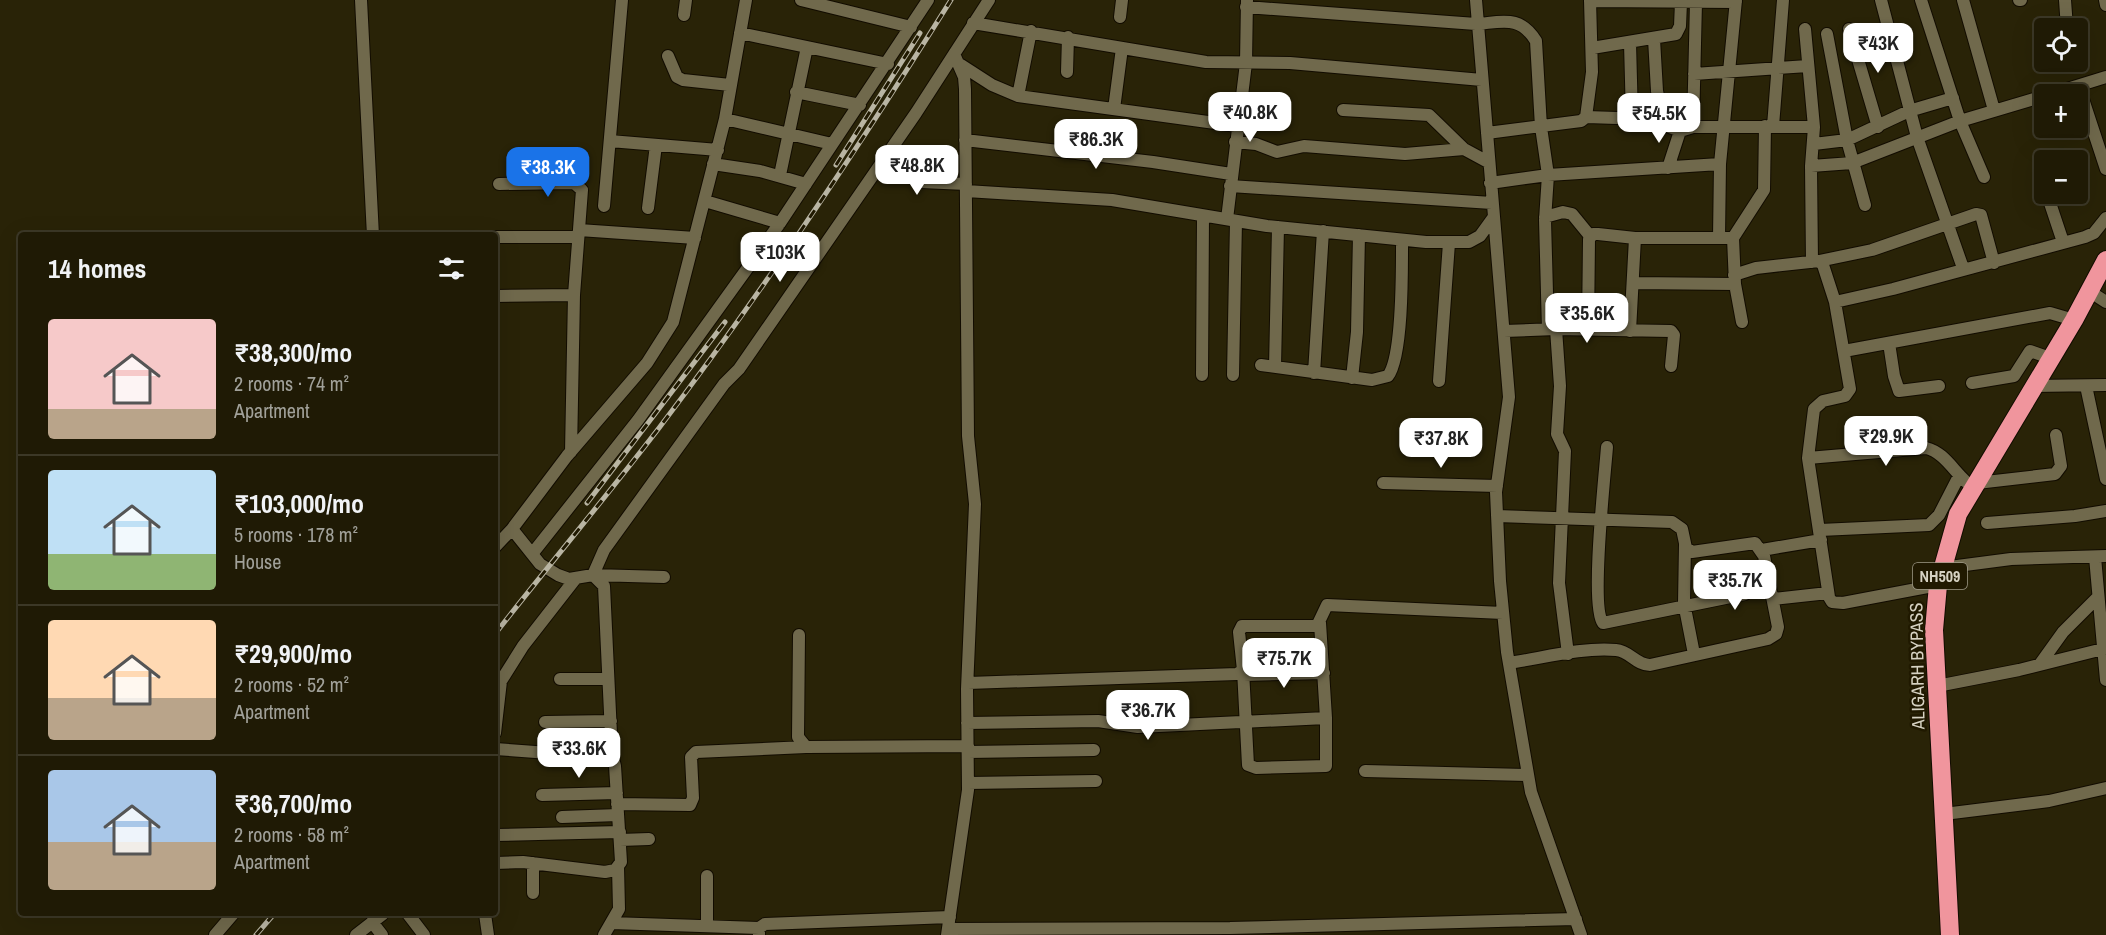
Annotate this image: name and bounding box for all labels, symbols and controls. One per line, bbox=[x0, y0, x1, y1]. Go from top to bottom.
map controls bbox=[2034, 18, 2088, 204]
button: locate bbox=[2034, 18, 2088, 72]
pin: ₹43K bbox=[1842, 23, 1914, 74]
text: ₹43K bbox=[1857, 29, 1899, 56]
button: + bbox=[2034, 84, 2088, 138]
pin: ₹40.8K bbox=[1201, 92, 1299, 143]
pin: ₹54.5K bbox=[1610, 93, 1708, 144]
text: ₹40.8K bbox=[1222, 98, 1278, 125]
text: ₹54.5K bbox=[1631, 99, 1687, 126]
pin: ₹86.3K bbox=[1047, 119, 1145, 170]
text: ₹86.3K bbox=[1068, 125, 1124, 152]
pin: ₹48.8K bbox=[868, 145, 966, 196]
pin: ₹38.3K bbox=[499, 147, 597, 198]
button: − bbox=[2034, 150, 2088, 204]
text: ₹48.8K bbox=[889, 151, 945, 178]
text: ₹38.3K bbox=[520, 153, 576, 180]
pin: ₹103K bbox=[738, 232, 822, 283]
text: ₹103K bbox=[755, 238, 805, 265]
text: 14 homes bbox=[48, 251, 146, 286]
icon: filters bbox=[435, 252, 468, 285]
pin: ₹35.6K bbox=[1538, 293, 1636, 344]
text: ₹35.6K bbox=[1559, 299, 1615, 326]
text: ₹38,300/mo bbox=[234, 335, 352, 370]
icon: home bbox=[96, 343, 168, 415]
text: 2 rooms · 74 m² bbox=[234, 370, 349, 397]
text: Apartment bbox=[234, 397, 310, 424]
pin: ₹29.9K bbox=[1837, 416, 1935, 467]
pin: ₹37.8K bbox=[1392, 418, 1490, 469]
text: ₹29.9K bbox=[1858, 422, 1914, 449]
text: ₹37.8K bbox=[1413, 424, 1469, 451]
text: ₹103,000/mo bbox=[234, 486, 364, 521]
icon: home bbox=[96, 494, 168, 566]
text: 5 rooms · 178 m² bbox=[234, 521, 358, 548]
text: House bbox=[234, 548, 281, 575]
pin: ₹35.7K bbox=[1686, 560, 1784, 611]
road number: NH509 bbox=[1913, 563, 1967, 589]
text: ₹35.7K bbox=[1707, 566, 1763, 593]
street label: ALIGARH BYPASS bbox=[1903, 602, 1931, 731]
text: ₹29,900/mo bbox=[234, 636, 352, 671]
pin: ₹75.7K bbox=[1235, 638, 1333, 689]
icon: home bbox=[96, 644, 168, 716]
text: ₹75.7K bbox=[1256, 644, 1312, 671]
text: 2 rooms · 52 m² bbox=[234, 671, 349, 698]
pin: ₹36.7K bbox=[1099, 690, 1197, 741]
text: ₹36.7K bbox=[1120, 696, 1176, 723]
text: Apartment bbox=[234, 698, 310, 725]
pin: ₹33.6K bbox=[530, 728, 628, 779]
text: ₹33.6K bbox=[551, 734, 607, 761]
text: ₹36,700/mo bbox=[234, 786, 352, 821]
icon: home bbox=[96, 794, 168, 866]
text: 2 rooms · 58 m² bbox=[234, 821, 349, 848]
text: Apartment bbox=[234, 848, 310, 875]

